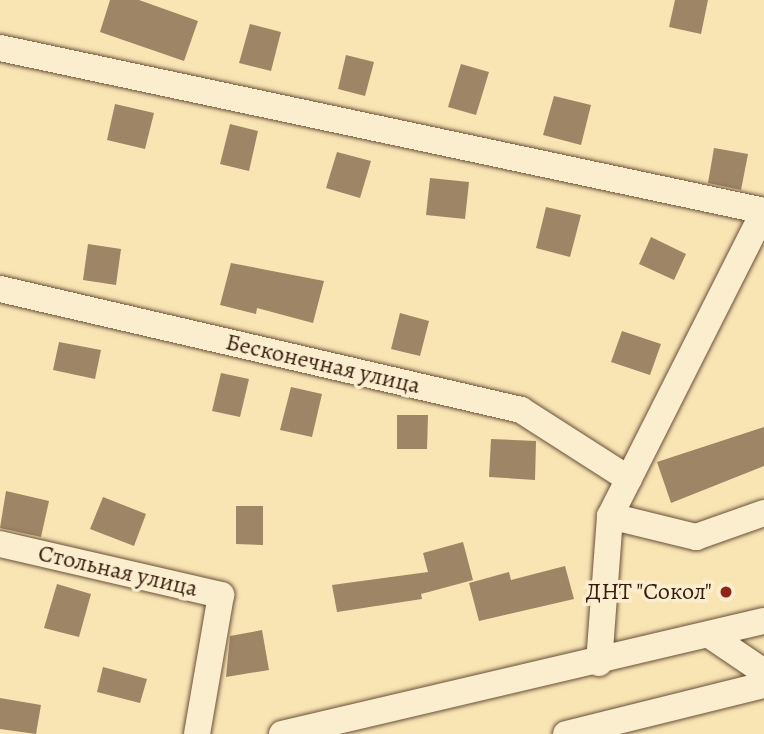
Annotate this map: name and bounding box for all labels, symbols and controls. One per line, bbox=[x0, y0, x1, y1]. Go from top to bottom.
street label: Бесконечная улица bbox=[223, 328, 423, 400]
street label: Стольная улица bbox=[35, 539, 201, 603]
place label: ДНТ "Сокол" bbox=[585, 578, 712, 606]
marker: ДНТ "Сокол" bbox=[718, 584, 734, 600]

